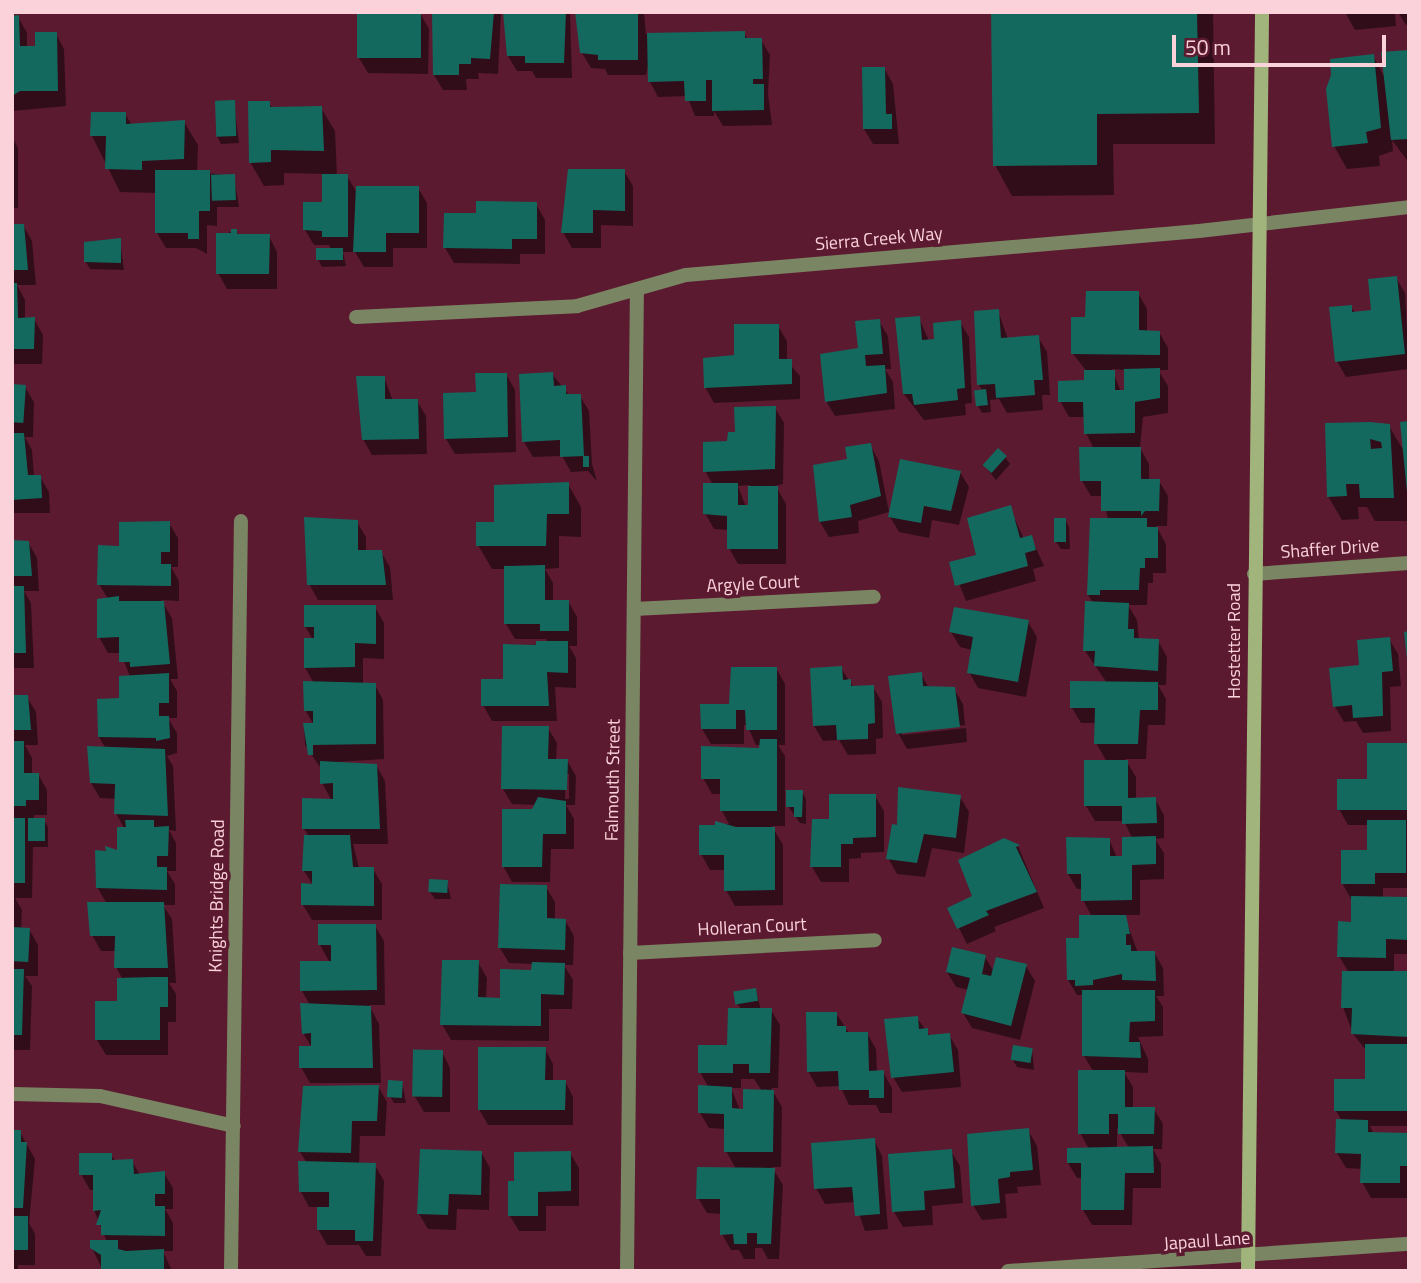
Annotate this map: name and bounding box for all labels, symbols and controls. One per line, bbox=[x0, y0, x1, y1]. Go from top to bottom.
scale bar bbox=[1176, 21, 1390, 65]
text: 50 m bbox=[1185, 31, 1231, 63]
street label: Sierra Creek Way bbox=[814, 223, 944, 255]
street label: Shaffer Drive bbox=[1280, 535, 1380, 563]
street label: Argyle Court bbox=[706, 571, 800, 597]
street label: Hostetter Road bbox=[1223, 583, 1245, 699]
street label: Falmouth Street bbox=[601, 719, 625, 841]
street label: Knights Bridge Road bbox=[205, 819, 229, 973]
street label: Holleran Court bbox=[697, 913, 807, 941]
street label: Japaul Lane bbox=[1163, 1227, 1251, 1255]

